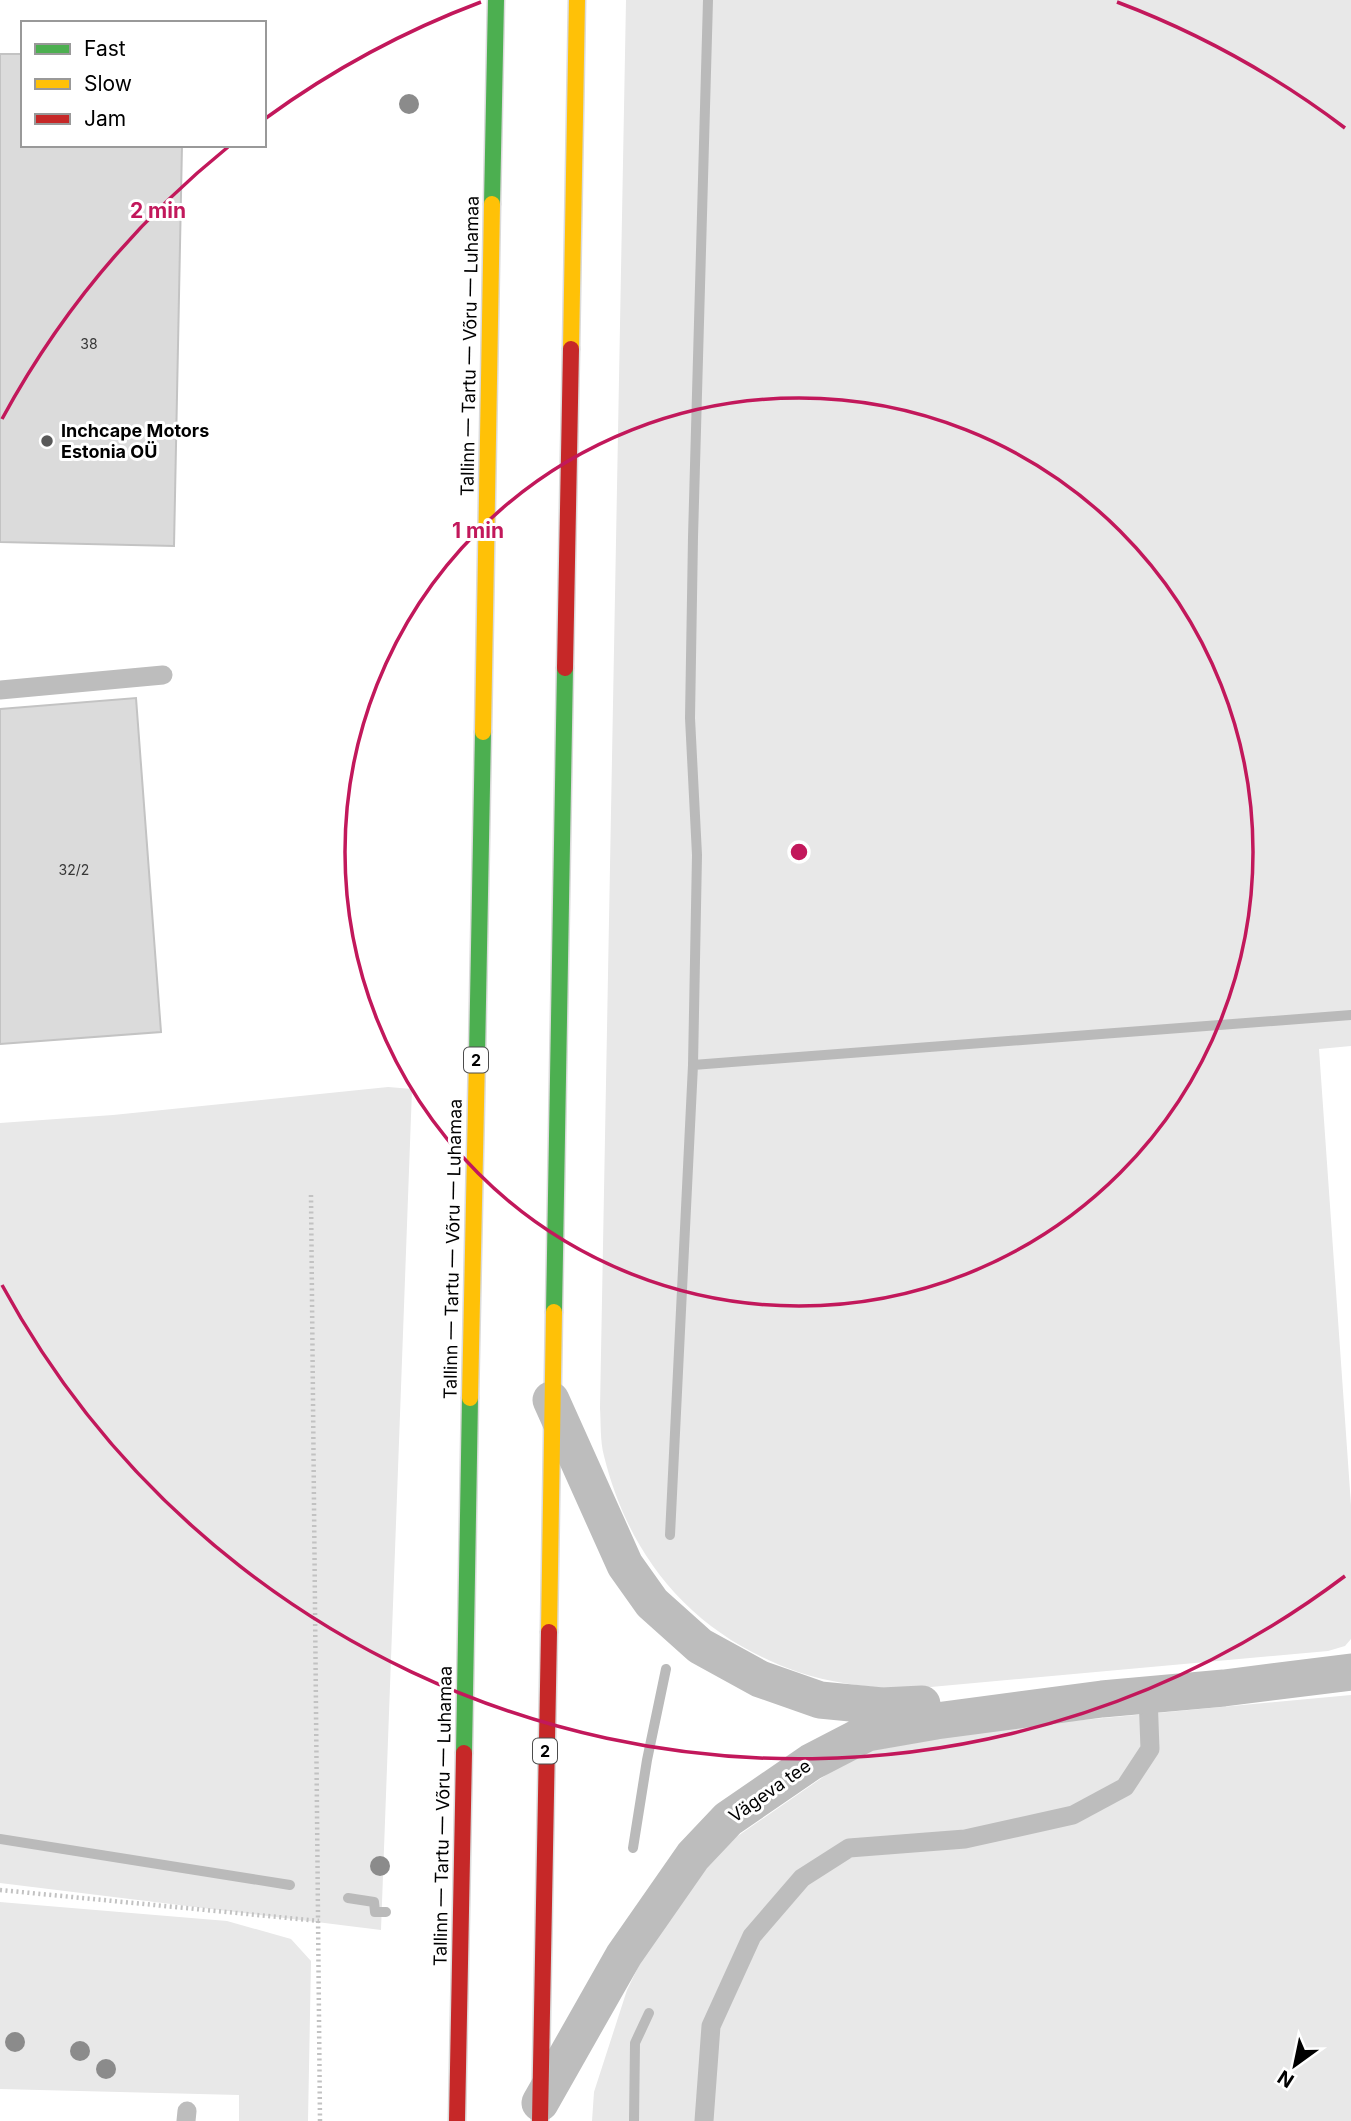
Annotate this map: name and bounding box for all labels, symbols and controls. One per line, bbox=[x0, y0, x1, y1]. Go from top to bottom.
legend bbox=[21, 21, 266, 147]
text: Fast bbox=[84, 36, 126, 61]
text: Slow bbox=[84, 71, 132, 96]
text: Jam bbox=[84, 106, 126, 131]
street label: Tallinn — Tartu — Võru — Luhamaa bbox=[456, 196, 483, 496]
text: 2 min bbox=[130, 198, 186, 223]
house number: 38 bbox=[80, 335, 98, 352]
place label: Inchcape Motors Estonia OÜ bbox=[61, 420, 209, 462]
marker: Inchcape Motors Estonia OÜ bbox=[39, 433, 55, 449]
text: 1 min bbox=[452, 518, 504, 543]
centre of rings bbox=[787, 840, 811, 864]
house number: 32/2 bbox=[59, 861, 89, 878]
road number: 2 bbox=[464, 1048, 488, 1072]
street label: Tallinn — Tartu — Võru — Luhamaa bbox=[439, 1099, 466, 1399]
street label: Tallinn — Tartu — Võru — Luhamaa bbox=[429, 1666, 456, 1966]
road number: 2 bbox=[533, 1738, 557, 1764]
street label: Vägeva tee bbox=[725, 1755, 815, 1826]
north arrow bbox=[1260, 2030, 1330, 2100]
text: N bbox=[1274, 2065, 1298, 2092]

